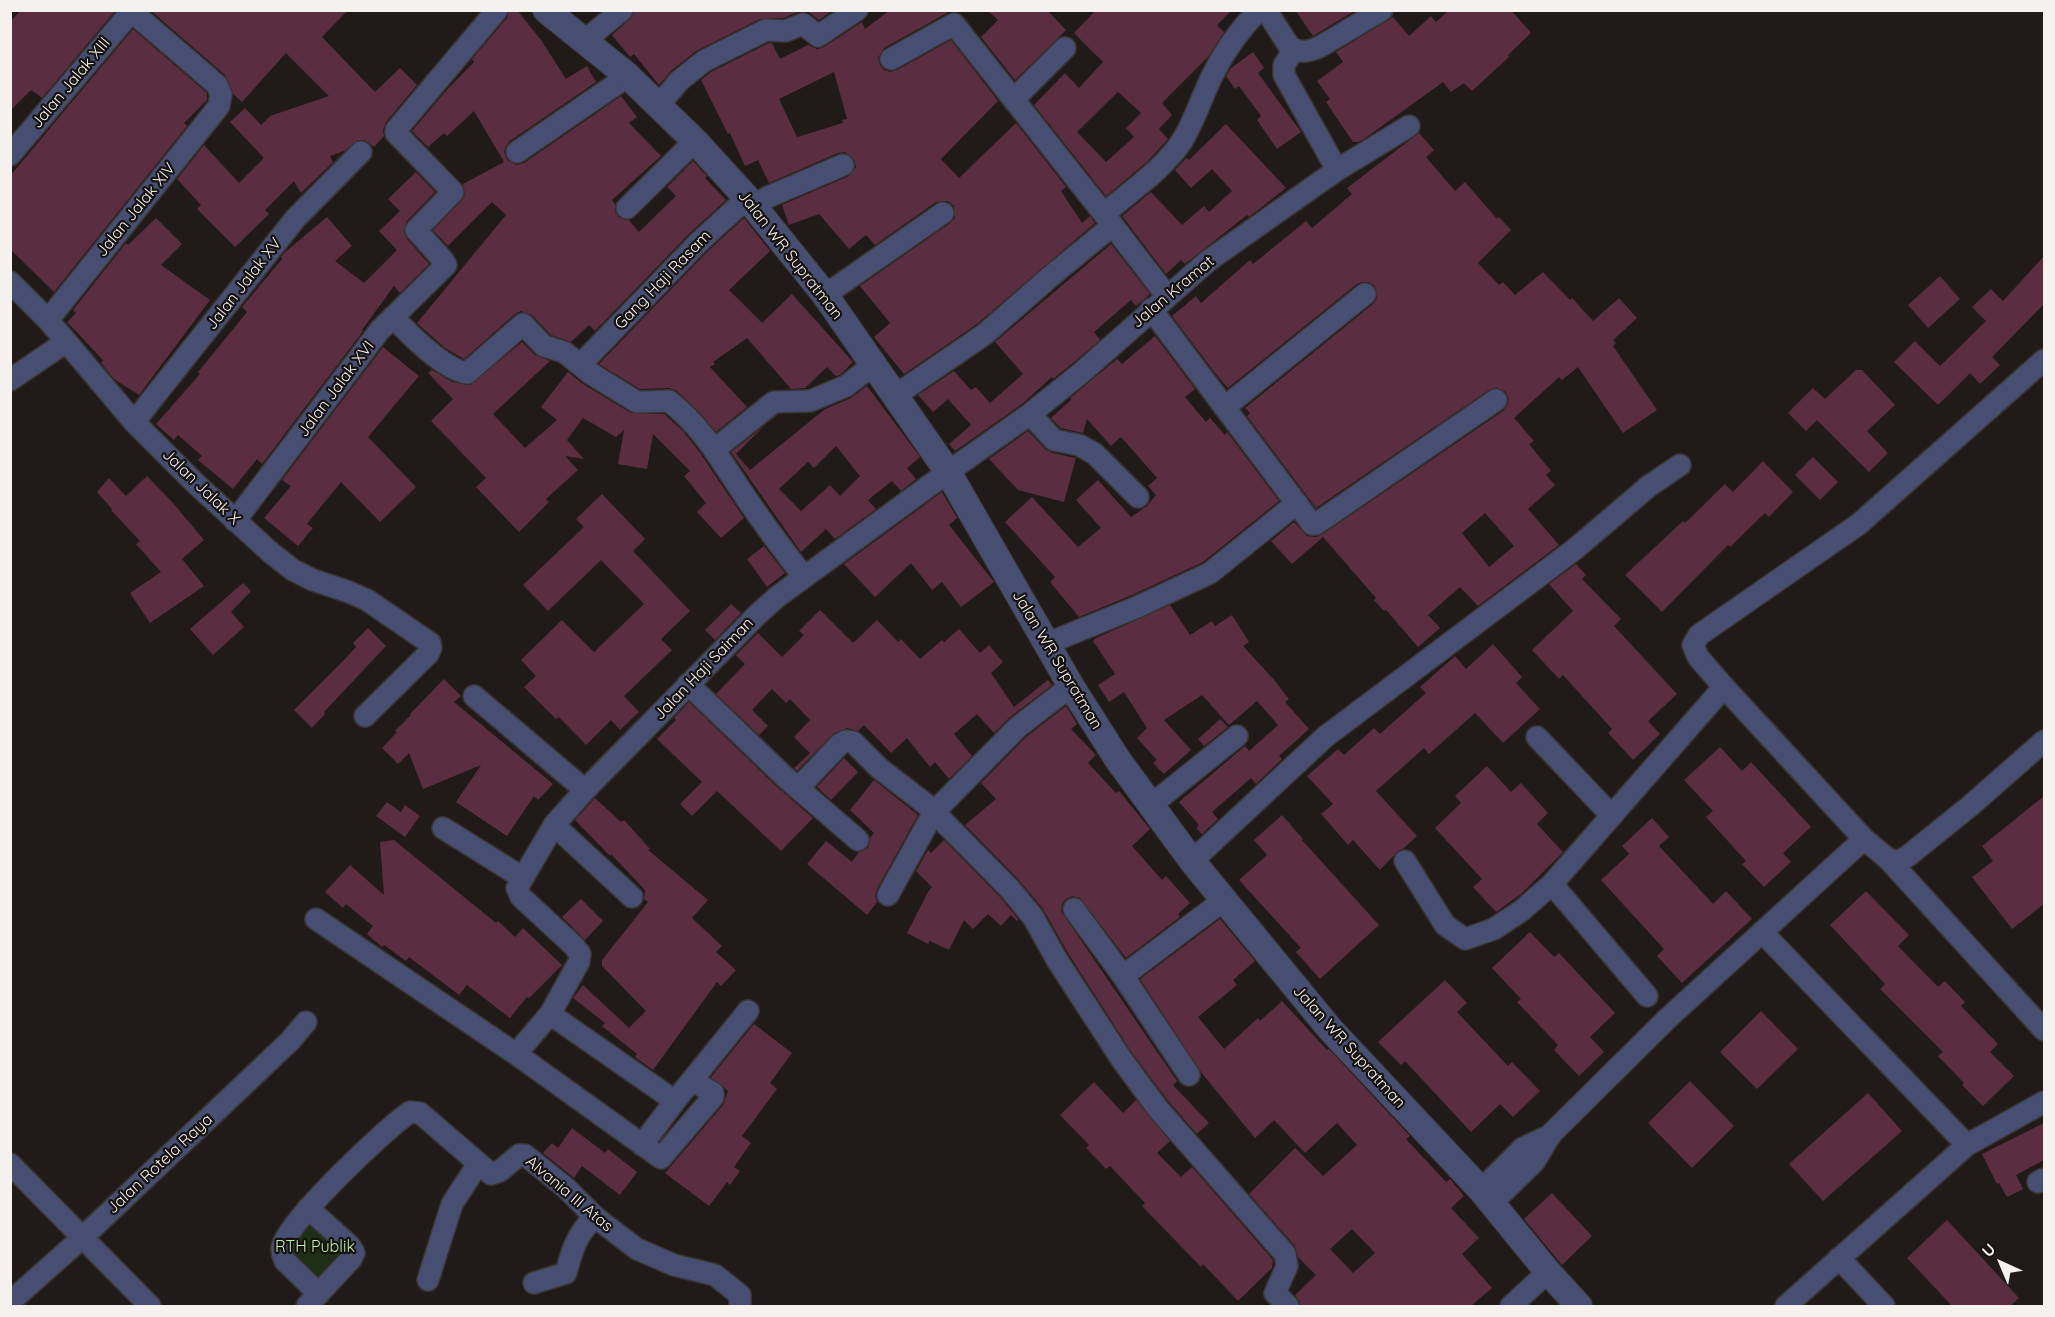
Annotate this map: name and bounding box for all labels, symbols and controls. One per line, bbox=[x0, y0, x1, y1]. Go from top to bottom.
street label: Jalan Jalak XIII bbox=[27, 34, 115, 132]
street label: Jalan Jalak XIV bbox=[92, 159, 180, 261]
street label: Jalan WR Supratman bbox=[734, 187, 846, 323]
street label: Gang Haji Rasam bbox=[611, 226, 715, 334]
street label: Jalan Jalak XV bbox=[202, 234, 286, 334]
street label: Jalan Kramat bbox=[1128, 252, 1218, 332]
street label: Jalan Jalak XVI bbox=[294, 337, 378, 441]
street label: Jalan Jalak X bbox=[158, 445, 244, 529]
street label: Jalan WR Supratman bbox=[1008, 587, 1106, 733]
street label: Jalan Haji Saiman bbox=[650, 614, 758, 724]
street label: Jalan WR Supratman bbox=[1289, 982, 1409, 1112]
street label: Jalan Rotela Raya bbox=[103, 1110, 217, 1218]
street label: Alvania III Atas bbox=[522, 1152, 616, 1236]
north arrow bbox=[1971, 1233, 2031, 1293]
park label: RTH Publik bbox=[275, 1237, 355, 1257]
text: U bbox=[1977, 1239, 2000, 1261]

